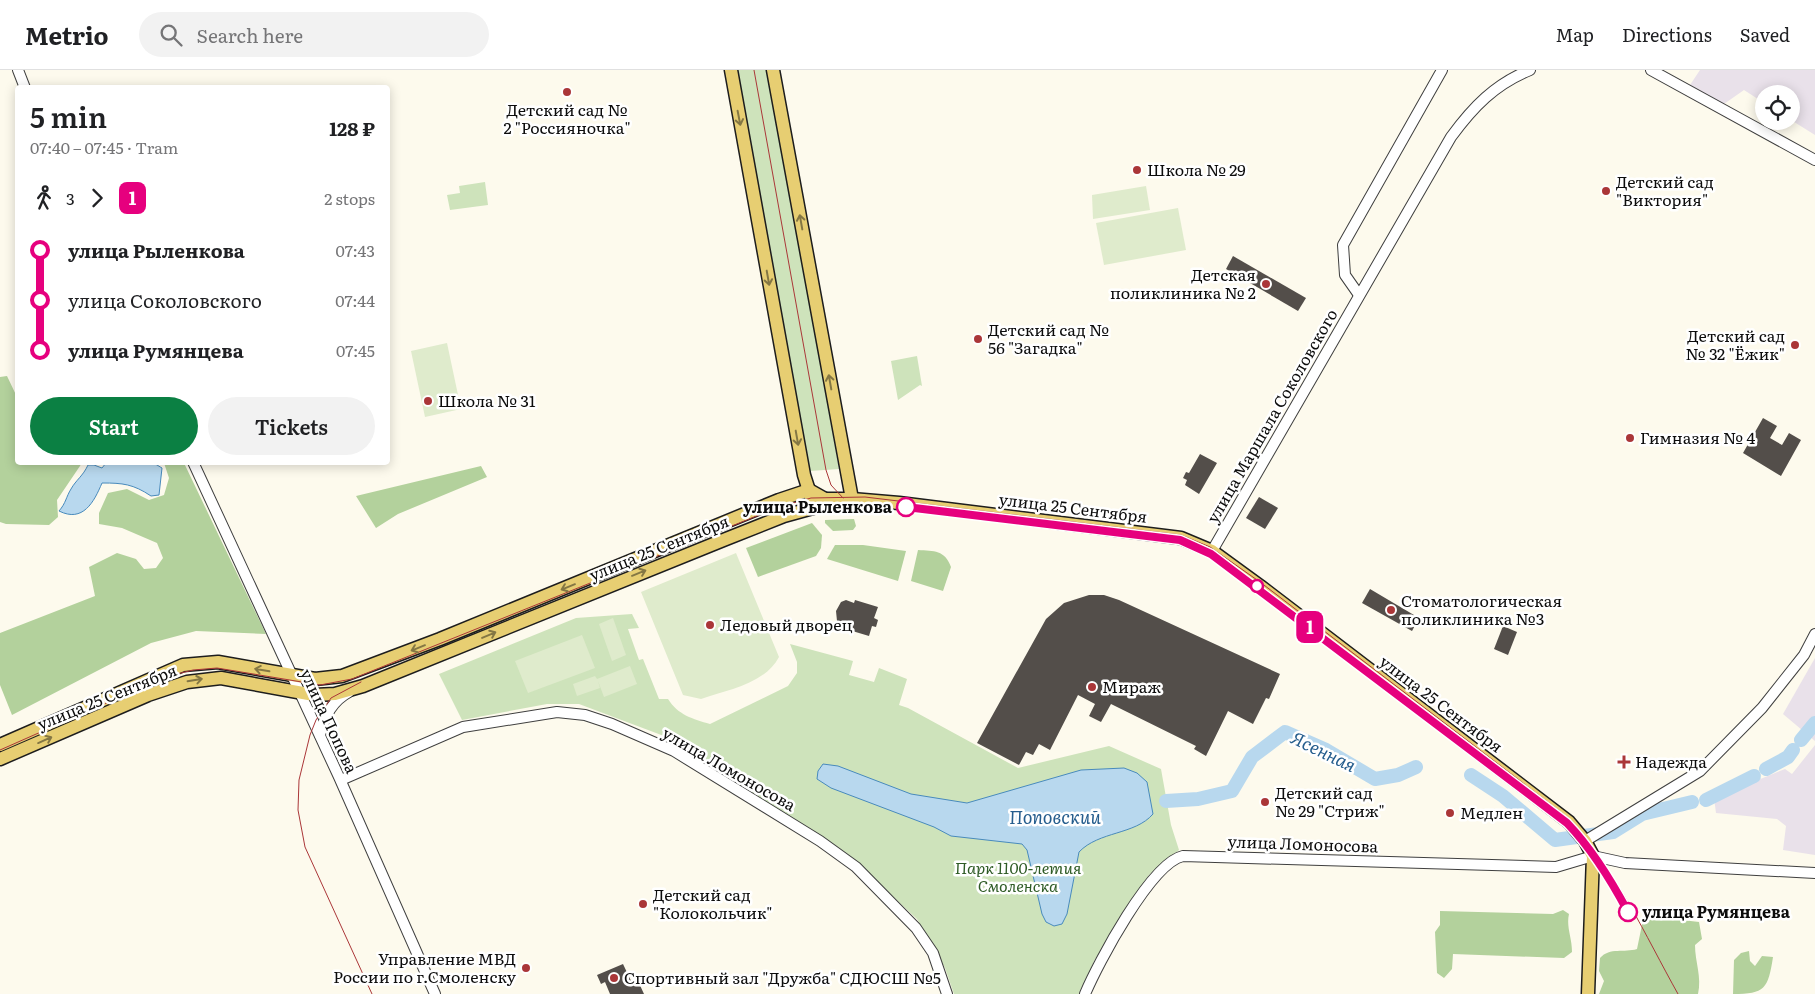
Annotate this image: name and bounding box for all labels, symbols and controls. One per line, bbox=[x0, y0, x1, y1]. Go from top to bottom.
search box bbox=[139, 12, 489, 57]
text: Metrio bbox=[25, 17, 109, 52]
icon: search bbox=[157, 21, 185, 49]
text: Search here bbox=[197, 21, 303, 49]
text: Map bbox=[1556, 21, 1594, 48]
text: Directions bbox=[1622, 21, 1712, 48]
text: Saved bbox=[1740, 21, 1790, 48]
map controls bbox=[1755, 85, 1800, 130]
button: locate bbox=[1755, 85, 1800, 130]
marker: Детский сад № 2 "Россияночка" bbox=[561, 86, 573, 98]
text: 5 min bbox=[30, 95, 107, 137]
place label: Детский сад № 2 "Россияночка" bbox=[503, 97, 631, 139]
one-way arrow bbox=[735, 110, 745, 126]
text: 128 ₽ bbox=[329, 114, 375, 142]
text: 07:40 – 07:45 · Tram bbox=[30, 135, 178, 159]
place label: Школа № 29 bbox=[1147, 157, 1246, 181]
marker: Школа № 29 bbox=[1131, 164, 1143, 176]
place label: Детский сад "Виктория" bbox=[1616, 169, 1714, 211]
icon: walk bbox=[30, 184, 58, 212]
icon: forward bbox=[83, 184, 111, 212]
text: 1 bbox=[129, 184, 136, 211]
marker: Детский сад "Виктория" bbox=[1600, 185, 1612, 197]
text: 3 bbox=[66, 186, 75, 210]
text: 2 stops bbox=[324, 186, 375, 210]
one-way arrow bbox=[796, 215, 806, 231]
text: улица Рыленкова bbox=[68, 236, 245, 264]
text: 07:43 bbox=[335, 238, 375, 262]
place label: Детская поликлиника № 2 bbox=[1110, 262, 1256, 304]
one-way arrow bbox=[764, 269, 774, 285]
marker: Детская поликлиника № 2 bbox=[1260, 278, 1272, 290]
text: улица Соколовского bbox=[68, 286, 262, 314]
text: 07:44 bbox=[335, 288, 375, 312]
street label: улица Маршала Соколовского bbox=[1200, 304, 1342, 527]
place label: Детский сад № 56 "Загадка" bbox=[988, 317, 1109, 359]
place label: Детский сад № 32 "Ёжик" bbox=[1686, 323, 1785, 365]
marker: Детский сад № 56 "Загадка" bbox=[972, 333, 984, 345]
text: улица Румянцева bbox=[68, 336, 244, 364]
text: 07:45 bbox=[336, 338, 375, 362]
marker: Детский сад № 32 "Ёжик" bbox=[1789, 339, 1801, 351]
one-way arrow bbox=[825, 374, 834, 390]
place label: Школа № 31 bbox=[438, 388, 536, 412]
marker: Школа № 31 bbox=[422, 395, 434, 407]
button: Start bbox=[30, 397, 198, 455]
button: Tickets bbox=[208, 397, 375, 455]
place label: Гимназия № 4 bbox=[1640, 425, 1755, 449]
one-way arrow bbox=[793, 429, 803, 445]
marker: Гимназия № 4 bbox=[1624, 432, 1636, 444]
street label: улица 25 Сентября bbox=[998, 486, 1148, 528]
place label: улица Рыленкова bbox=[743, 494, 893, 518]
marker: улица Рыленкова bbox=[896, 497, 916, 517]
street label: улица 25 Сентября bbox=[585, 508, 732, 586]
one-way arrow bbox=[631, 568, 646, 578]
unlabelled marker bbox=[1250, 579, 1264, 593]
one-way arrow bbox=[561, 583, 576, 592]
place label: Стоматологическая поликлиника №3 bbox=[1401, 588, 1562, 630]
marker: Стоматологическая поликлиника №3 bbox=[1385, 604, 1397, 616]
line badge: 1 bbox=[1294, 611, 1326, 643]
place label: Ледовый дворец bbox=[720, 612, 853, 636]
text: 1 bbox=[1306, 613, 1314, 640]
marker: Ледовый дворец bbox=[704, 619, 716, 631]
one-way arrow bbox=[481, 630, 496, 640]
one-way arrow bbox=[411, 643, 426, 653]
street label: улица 25 Сентября bbox=[1375, 649, 1508, 758]
street label: улица 25 Сентября bbox=[33, 657, 180, 735]
one-way arrow bbox=[254, 664, 270, 674]
street label: улица Попова bbox=[295, 664, 365, 777]
place label: Мираж bbox=[1102, 674, 1161, 698]
one-way arrow bbox=[187, 675, 203, 685]
marker: Мираж bbox=[1086, 681, 1098, 693]
street label: улица Ломоносова bbox=[658, 720, 801, 816]
water label: Ясенная bbox=[1286, 723, 1362, 778]
one-way arrow bbox=[37, 735, 52, 745]
place label: Надежда bbox=[1635, 749, 1707, 773]
marker: Надежда bbox=[1617, 755, 1631, 769]
place label: Детский сад № 29 "Стриж" bbox=[1275, 780, 1385, 822]
marker: Детский сад № 29 "Стриж" bbox=[1259, 796, 1271, 808]
place label: Медлен bbox=[1460, 800, 1523, 824]
water label: Поповский bbox=[1009, 803, 1101, 830]
marker: Медлен bbox=[1444, 807, 1456, 819]
street label: улица Ломоносова bbox=[1227, 828, 1379, 858]
park label: Парк 1100-летия Смоленска bbox=[955, 855, 1082, 897]
place label: Детский сад "Колокольчик" bbox=[653, 882, 773, 924]
marker: Детский сад "Колокольчик" bbox=[637, 898, 649, 910]
place label: улица Румянцева bbox=[1642, 899, 1791, 923]
marker: улица Румянцева bbox=[1618, 902, 1638, 922]
place label: Управление МВД России по г.Смоленску bbox=[333, 946, 517, 988]
marker: Управление МВД России по г.Смоленску bbox=[520, 962, 532, 974]
place label: Спортивный зал "Дружба" СДЮСШ №5 bbox=[624, 965, 941, 989]
marker: Спортивный зал "Дружба" СДЮСШ №5 bbox=[608, 972, 620, 984]

